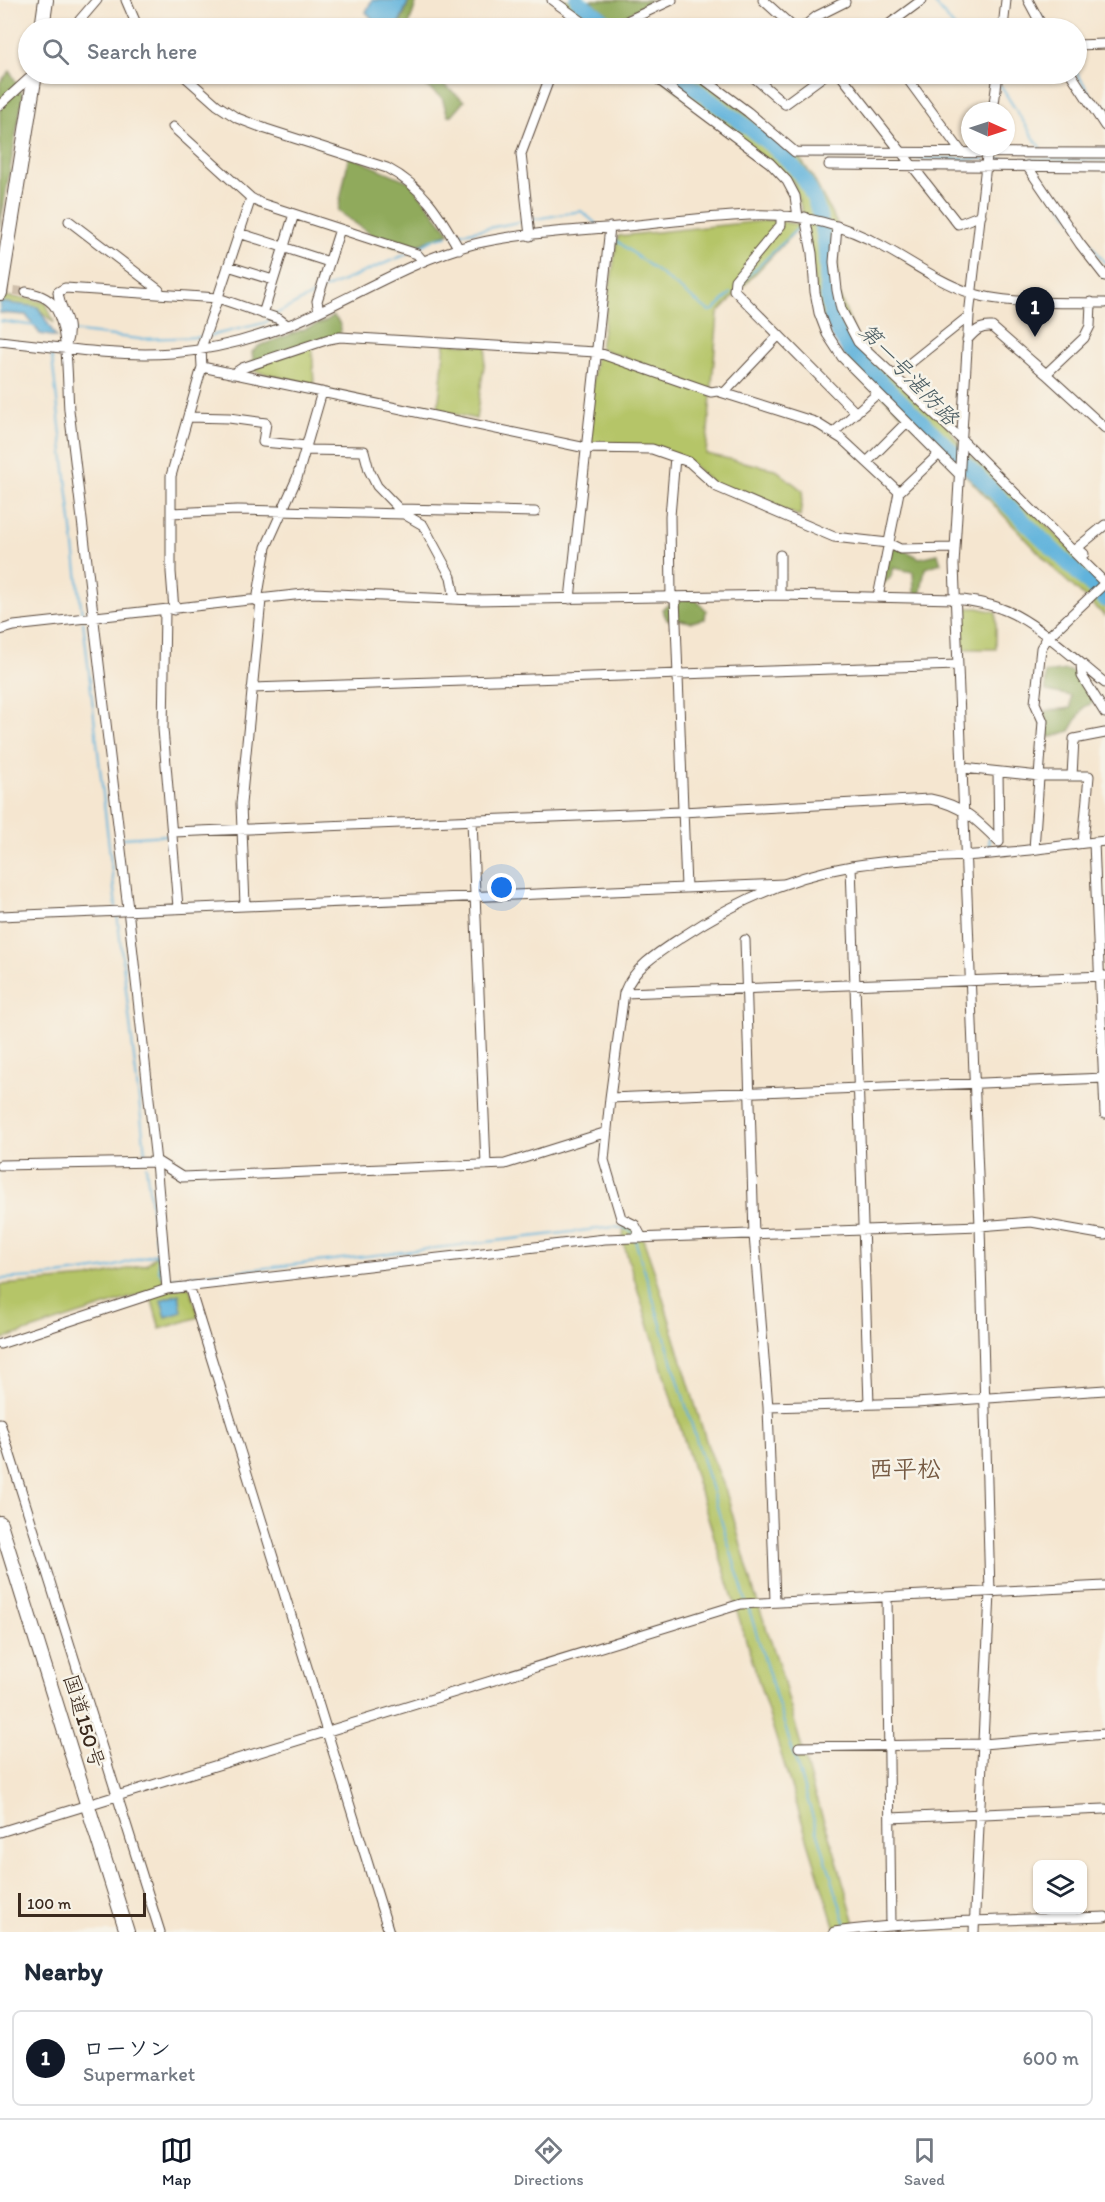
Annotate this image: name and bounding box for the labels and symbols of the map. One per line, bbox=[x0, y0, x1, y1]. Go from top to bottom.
north arrow bbox=[961, 102, 1015, 156]
pin: 1 bbox=[1016, 288, 1054, 337]
water label: 第一号湛防路 bbox=[853, 317, 966, 433]
your location bbox=[487, 873, 516, 902]
district label: 西平松 bbox=[869, 1454, 941, 1483]
street label: 国道150号 bbox=[58, 1671, 111, 1771]
scale bar bbox=[18, 1890, 146, 1918]

